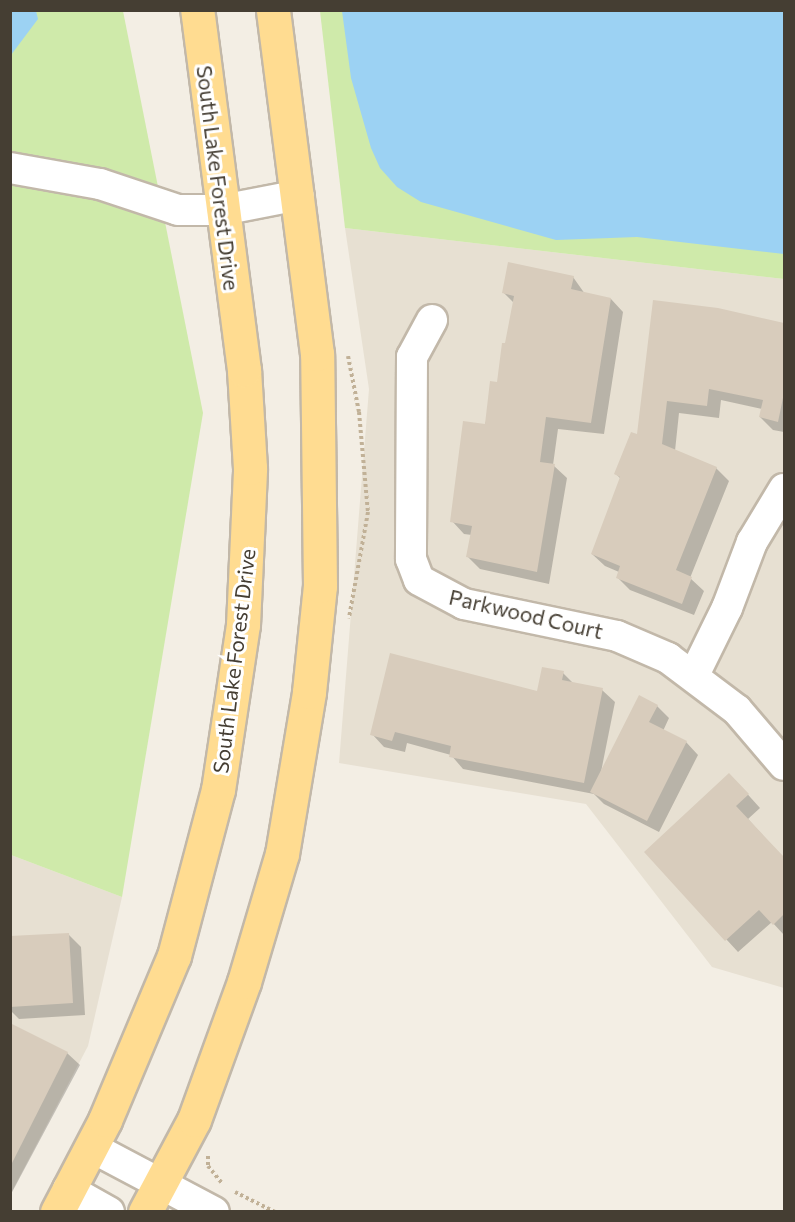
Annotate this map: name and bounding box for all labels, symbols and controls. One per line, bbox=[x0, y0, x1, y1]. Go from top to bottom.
street label: South Lake Forest Drive bbox=[192, 64, 244, 292]
street label: South Lake Forest Drive bbox=[208, 547, 260, 775]
street label: Parkwood Court bbox=[447, 584, 605, 644]

